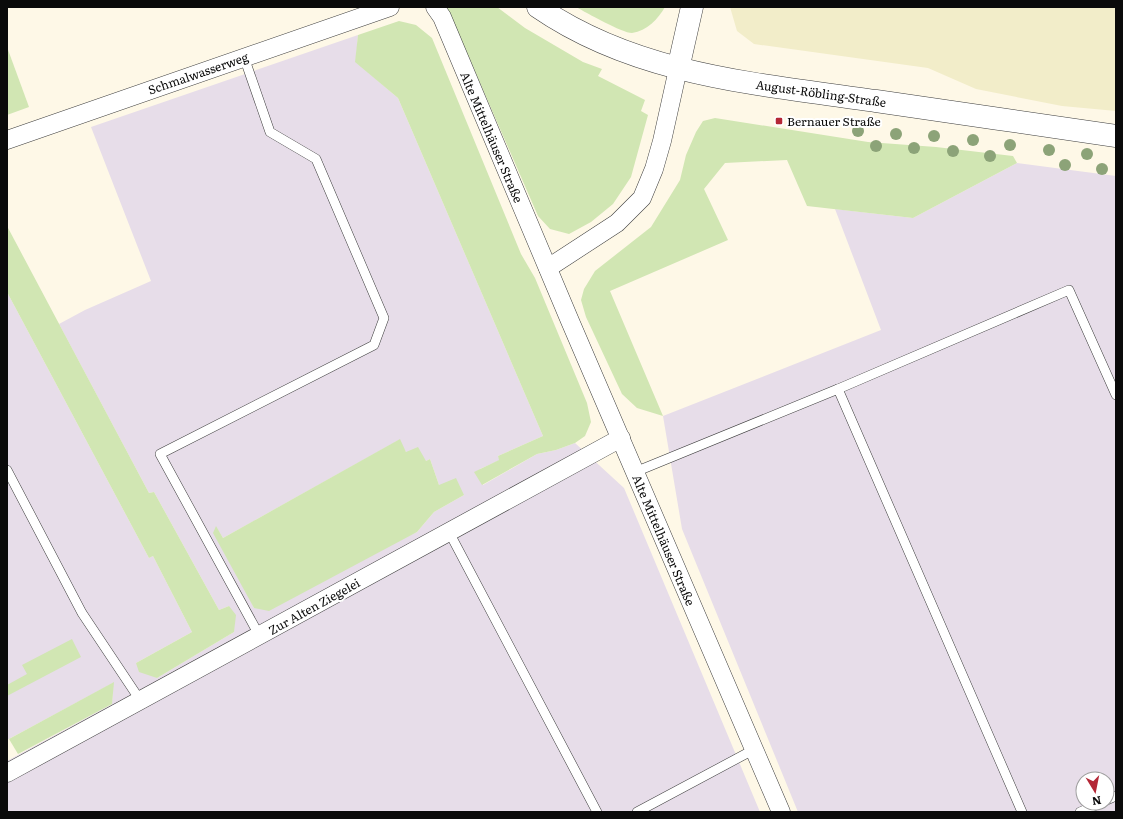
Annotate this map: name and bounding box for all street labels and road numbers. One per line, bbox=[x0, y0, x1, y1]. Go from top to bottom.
street label: Schmalwasserweg bbox=[145, 47, 251, 99]
street label: Alte Mittelhäuser Straße bbox=[456, 69, 528, 205]
street label: August-Röbling-Straße bbox=[755, 75, 887, 111]
street label: Alte Mittelhäuser Straße bbox=[628, 472, 700, 608]
street label: Zur Alten Ziegelei bbox=[265, 573, 363, 639]

